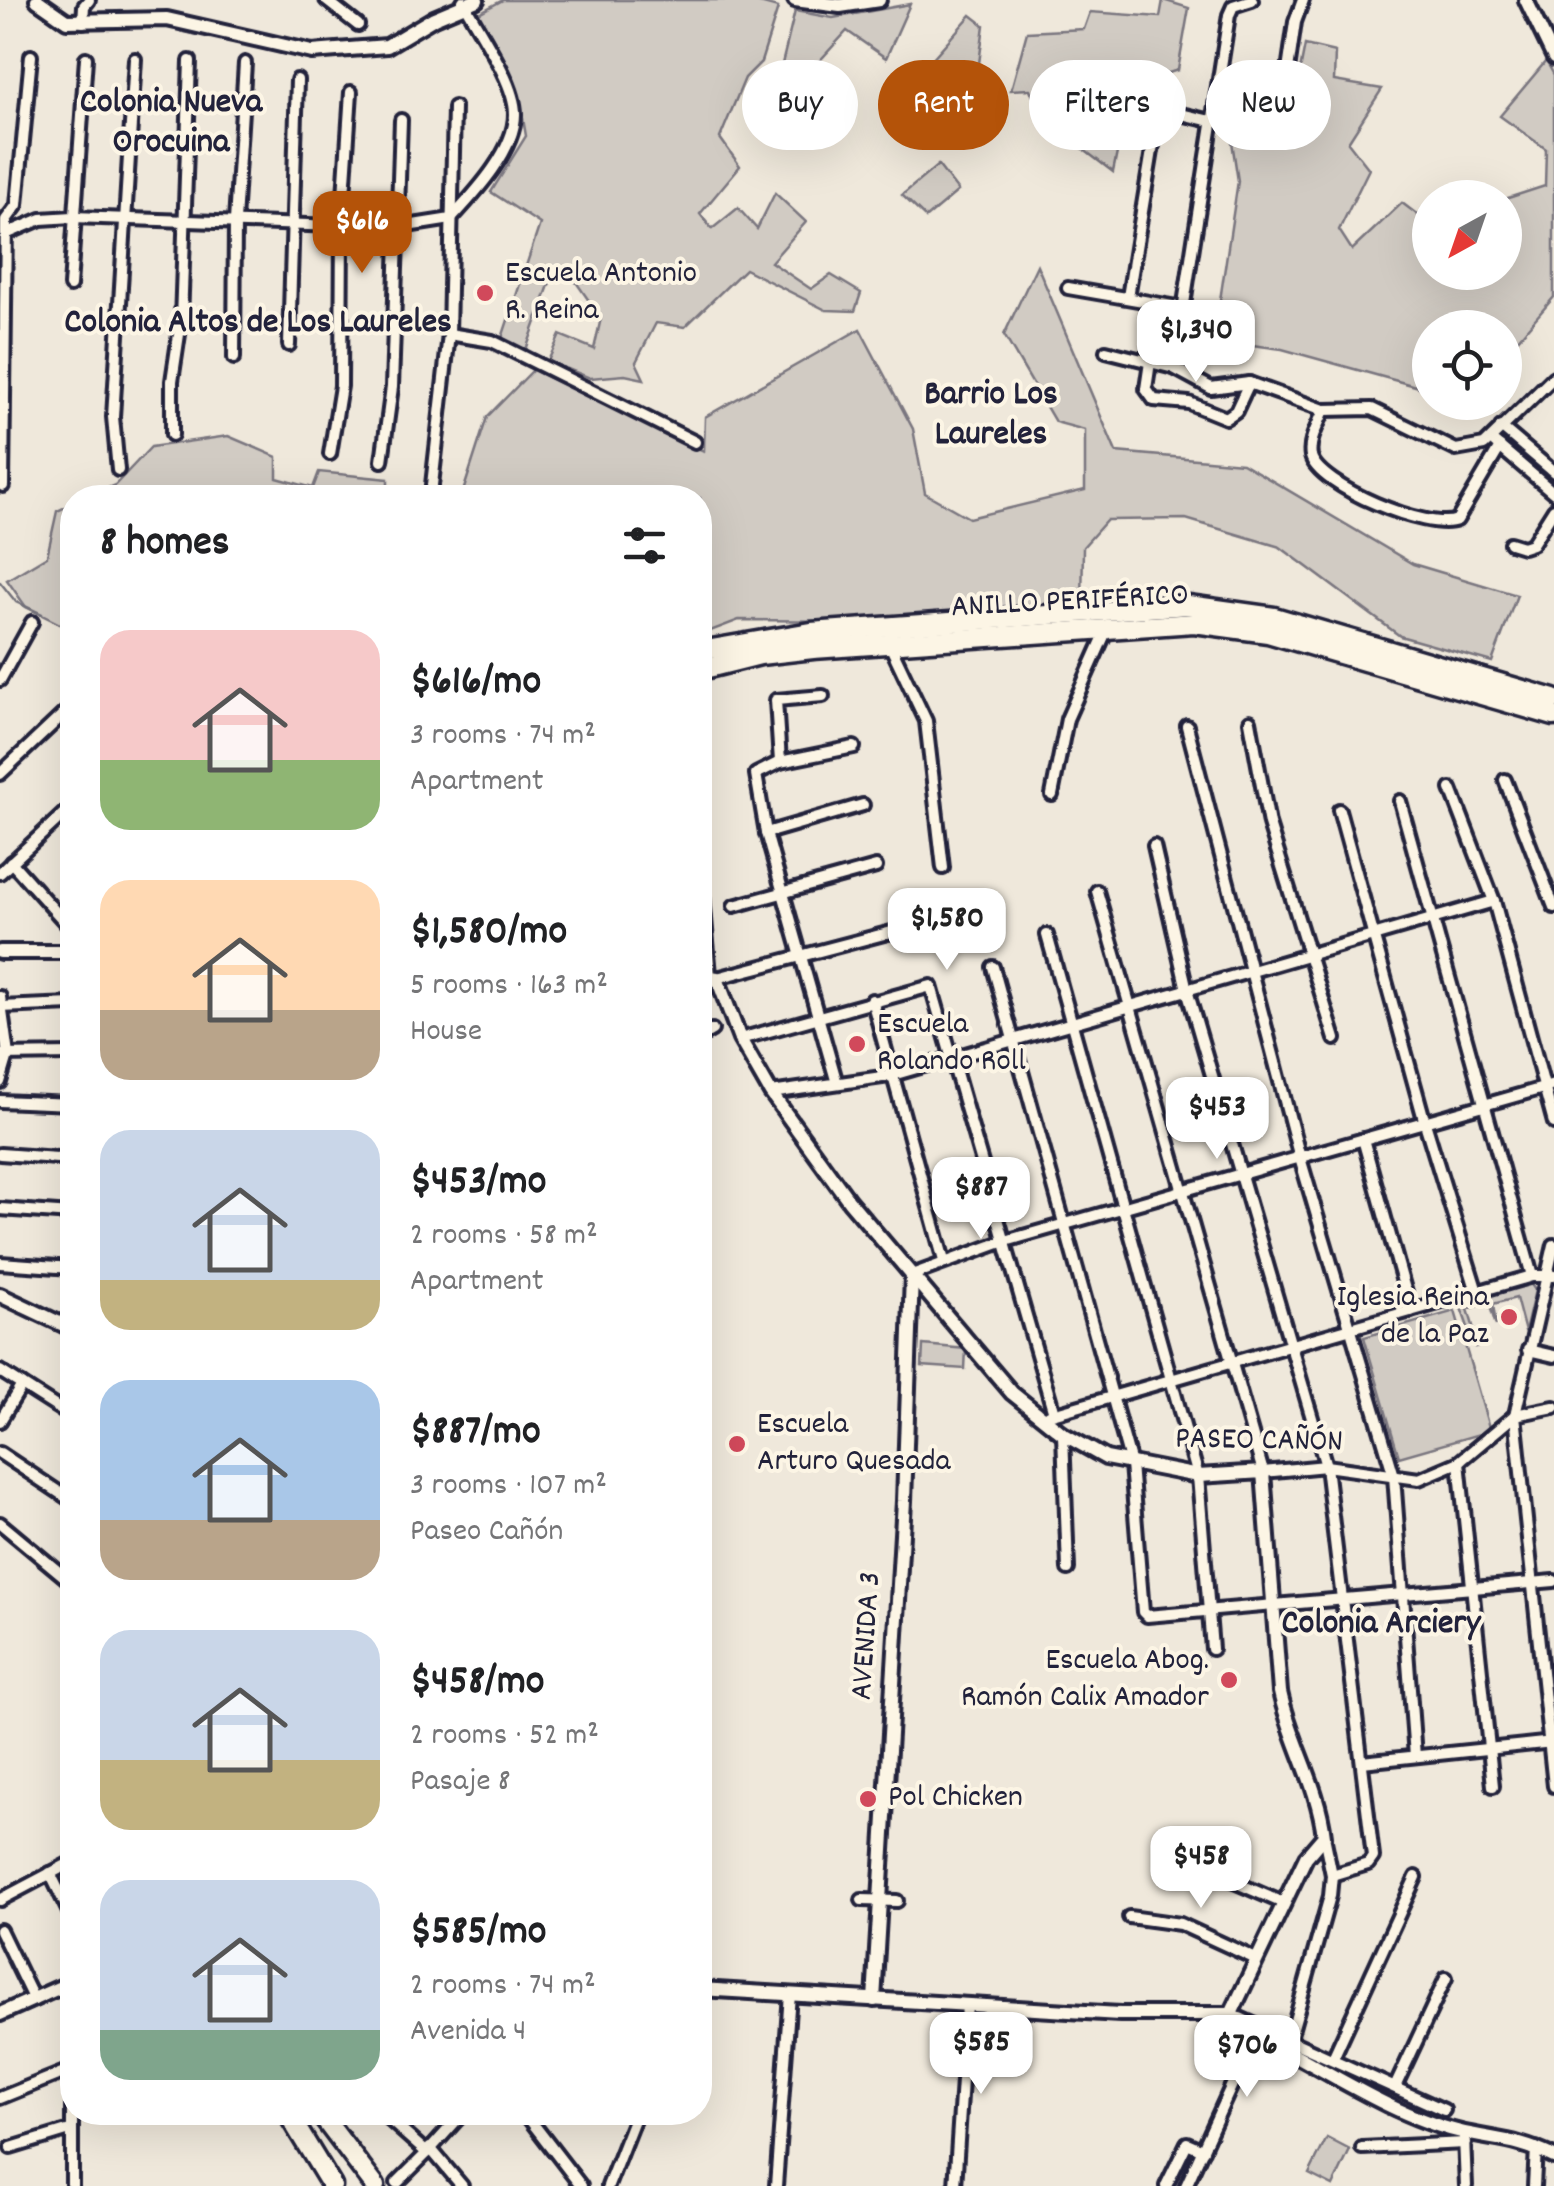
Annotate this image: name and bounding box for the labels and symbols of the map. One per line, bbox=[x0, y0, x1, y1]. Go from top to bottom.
district label: Colonia Nueva Orocuina bbox=[80, 79, 264, 169]
north arrow bbox=[1412, 180, 1522, 290]
pin: $616 bbox=[303, 191, 421, 276]
place label: Escuela Antonio R. Reina bbox=[505, 252, 697, 335]
marker: Escuela Antonio R. Reina bbox=[474, 282, 496, 304]
district label: Colonia Altos de Los Laureles bbox=[64, 299, 452, 349]
pin: $1,340 bbox=[1115, 300, 1277, 385]
district label: Barrio Los Laureles bbox=[924, 371, 1058, 461]
street label: ANILLO PERIFÉRICO bbox=[950, 574, 1190, 632]
pin: $1,580 bbox=[866, 888, 1028, 973]
place label: Escuela Rolando Roll bbox=[877, 1003, 1026, 1086]
marker: Escuela Rolando Roll bbox=[846, 1033, 868, 1055]
pin: $453 bbox=[1158, 1077, 1276, 1162]
pin: $887 bbox=[922, 1157, 1040, 1242]
place label: Iglesia Reina de la Paz bbox=[1336, 1276, 1490, 1359]
marker: Iglesia Reina de la Paz bbox=[1498, 1306, 1520, 1328]
place label: Escuela Arturo Quesada bbox=[757, 1403, 951, 1486]
street label: PASEO CAÑÓN bbox=[1175, 1418, 1343, 1466]
marker: Escuela Arturo Quesada bbox=[726, 1433, 748, 1455]
street label: AVENIDA 3 bbox=[841, 1570, 895, 1702]
district label: Colonia Arciery bbox=[1282, 1600, 1482, 1650]
place label: Escuela Abog. Ramón Calix Amador bbox=[961, 1639, 1209, 1722]
marker: Escuela Abog. Ramón Calix Amador bbox=[1218, 1669, 1240, 1691]
place label: Pol Chicken bbox=[888, 1776, 1023, 1822]
marker: Pol Chicken bbox=[857, 1788, 879, 1810]
pin: $458 bbox=[1142, 1826, 1260, 1911]
pin: $585 bbox=[922, 2012, 1040, 2097]
pin: $706 bbox=[1188, 2015, 1306, 2100]

